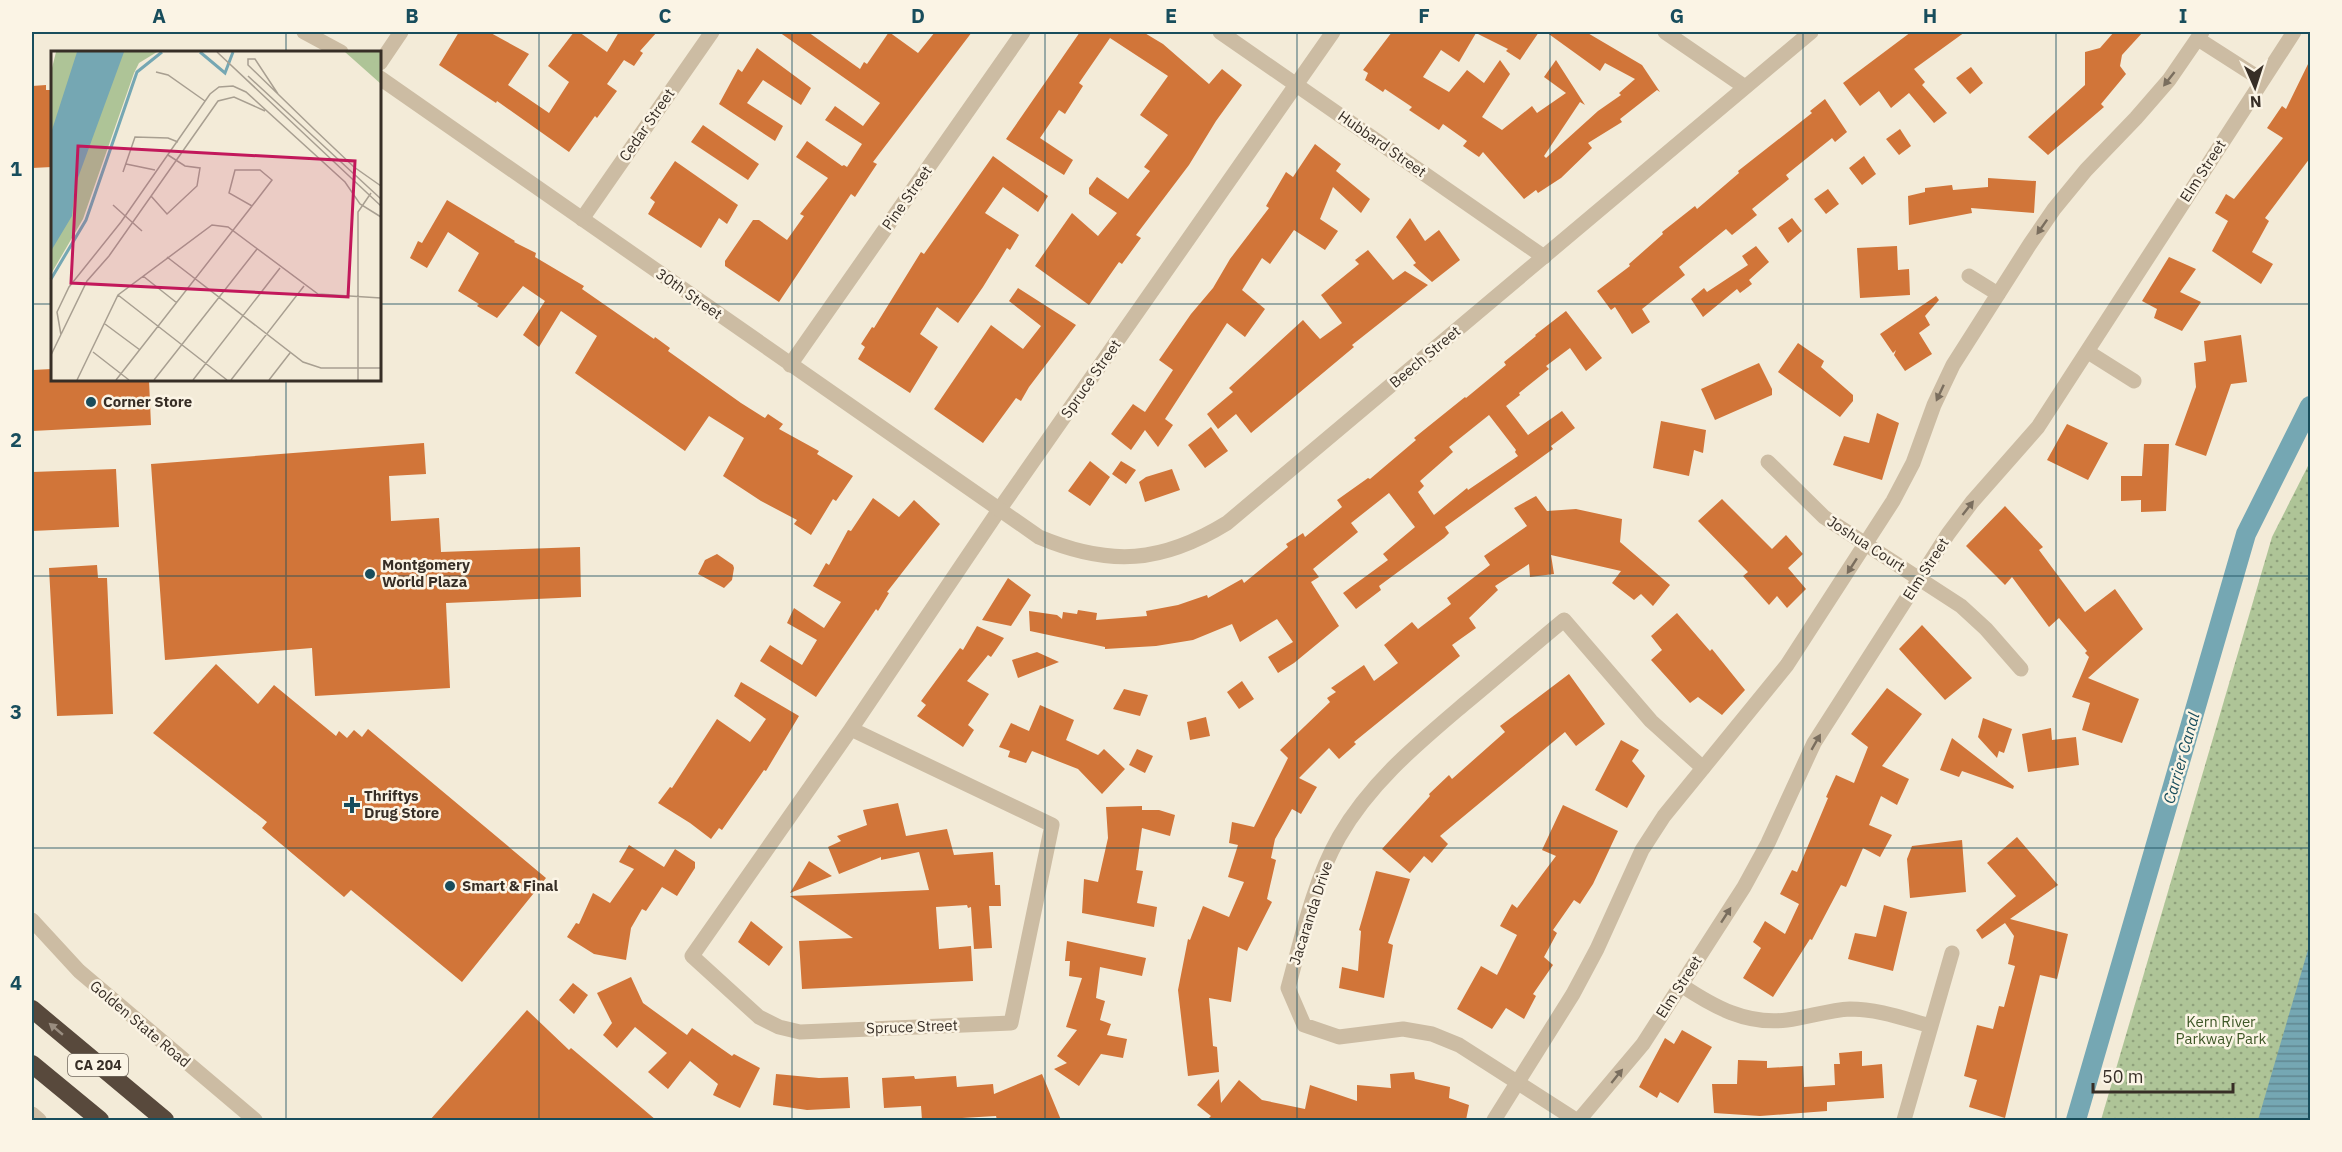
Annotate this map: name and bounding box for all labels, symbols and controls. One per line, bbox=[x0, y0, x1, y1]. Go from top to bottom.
text: A bbox=[152, 2, 166, 29]
text: B bbox=[405, 2, 419, 29]
text: C bbox=[658, 2, 672, 29]
text: D bbox=[911, 2, 925, 29]
text: E bbox=[1165, 2, 1177, 29]
text: F bbox=[1418, 2, 1430, 29]
text: G bbox=[1670, 2, 1684, 29]
text: H bbox=[1923, 2, 1937, 29]
text: I bbox=[2179, 2, 2187, 29]
inset map bbox=[51, 51, 381, 381]
north arrow bbox=[2225, 57, 2285, 117]
one-way arrow bbox=[2163, 72, 2175, 87]
street label: Cedar Street bbox=[615, 85, 679, 165]
text: N bbox=[2249, 92, 2262, 112]
street label: Hubbard Street bbox=[1335, 106, 1430, 181]
street label: Elm Street bbox=[2175, 136, 2230, 206]
text: 1 bbox=[10, 155, 22, 182]
street label: Pine Street bbox=[878, 162, 936, 234]
one-way arrow bbox=[2036, 218, 2048, 234]
street label: 30th Street bbox=[653, 264, 726, 323]
street label: Beech Street bbox=[1385, 321, 1464, 392]
street label: Spruce Street bbox=[1056, 336, 1125, 422]
one-way arrow bbox=[1935, 384, 1944, 401]
place label: Corner Store bbox=[103, 392, 192, 411]
marker: Corner Store bbox=[84, 395, 98, 409]
text: 2 bbox=[10, 426, 22, 453]
one-way arrow bbox=[1961, 500, 1974, 516]
street label: Joshua Court bbox=[1824, 511, 1909, 576]
street label: Elm Street bbox=[1898, 534, 1953, 604]
place label: Montgomery World Plaza bbox=[382, 555, 470, 591]
one-way arrow bbox=[1846, 558, 1857, 574]
marker: Montgomery World Plaza bbox=[363, 567, 377, 581]
text: 3 bbox=[10, 698, 22, 725]
water label: Carrier Canal bbox=[2158, 709, 2204, 806]
one-way arrow bbox=[1810, 734, 1821, 750]
place label: Thriftys Drug Store bbox=[364, 786, 439, 822]
marker: Thriftys Drug Store bbox=[345, 798, 359, 812]
street label: Jacaranda Drive bbox=[1285, 858, 1336, 967]
place label: Smart & Final bbox=[462, 876, 559, 895]
marker: Smart & Final bbox=[443, 879, 457, 893]
one-way arrow bbox=[1721, 906, 1732, 923]
street label: Elm Street bbox=[1651, 952, 1706, 1022]
text: 4 bbox=[10, 969, 22, 996]
street label: Golden State Road bbox=[86, 976, 194, 1071]
park label: Kern River Parkway Park bbox=[2175, 1012, 2267, 1048]
street label: Spruce Street bbox=[866, 1015, 958, 1038]
one-way arrow bbox=[49, 1023, 64, 1036]
road number: CA 204 bbox=[68, 1054, 128, 1076]
scale bar bbox=[2093, 1056, 2232, 1094]
text: 50 m bbox=[2102, 1065, 2144, 1088]
one-way arrow bbox=[1611, 1068, 1624, 1084]

